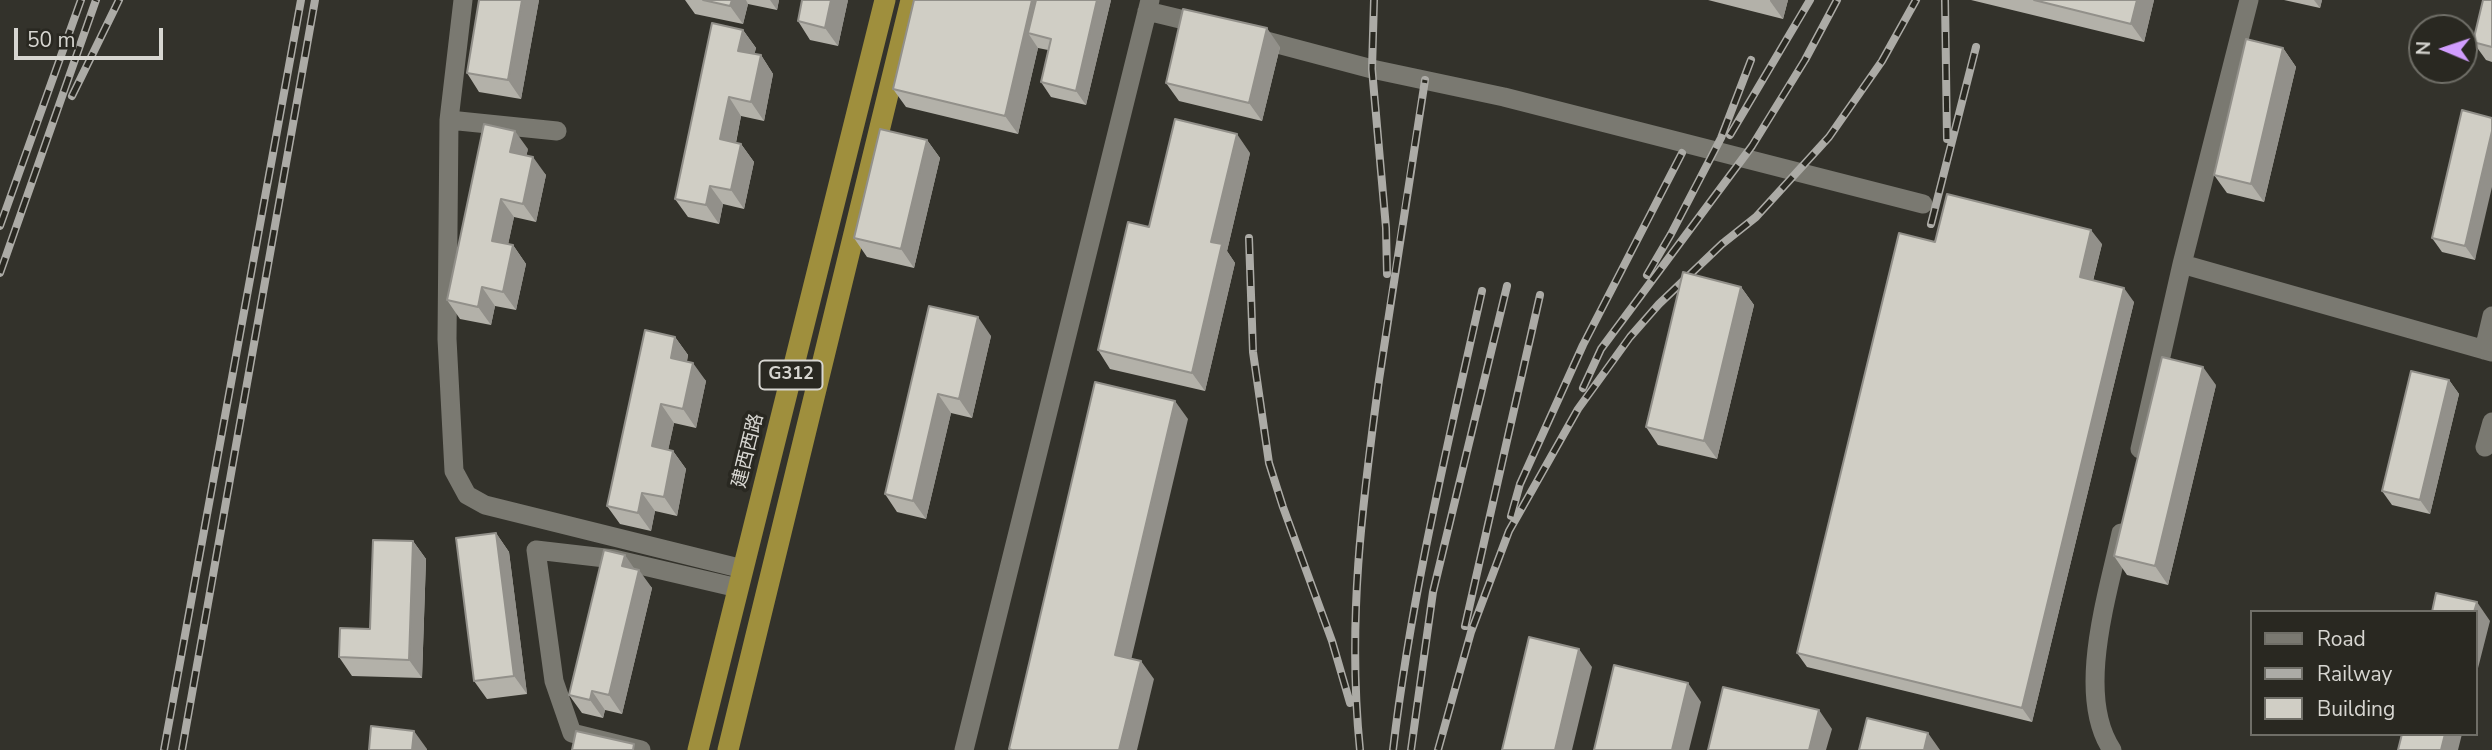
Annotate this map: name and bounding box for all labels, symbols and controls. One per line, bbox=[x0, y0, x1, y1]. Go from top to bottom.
scale bar bbox=[18, 14, 166, 58]
north arrow bbox=[2408, 14, 2478, 84]
text: 50 m bbox=[27, 26, 76, 54]
text: N bbox=[2411, 41, 2437, 56]
road number: G312 bbox=[760, 360, 822, 390]
street label: 建西西路 bbox=[729, 411, 769, 491]
legend bbox=[2250, 610, 2478, 736]
text: Road bbox=[2317, 625, 2366, 653]
text: Railway bbox=[2317, 660, 2392, 688]
text: Building bbox=[2317, 695, 2395, 723]

